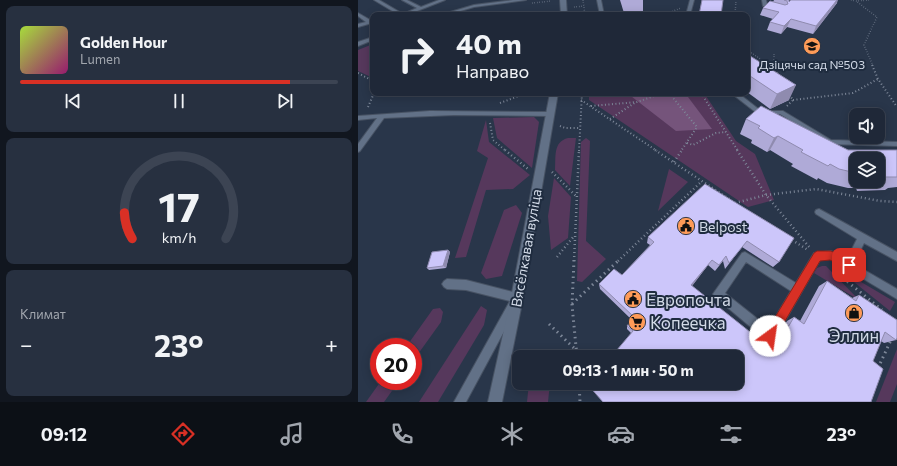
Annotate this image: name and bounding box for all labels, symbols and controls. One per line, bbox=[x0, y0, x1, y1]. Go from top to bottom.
text: 40 m bbox=[456, 26, 522, 60]
icon: right bbox=[390, 28, 442, 80]
text: Golden Hour bbox=[80, 33, 167, 51]
school or university icon: Дзіцячы сад №503 bbox=[802, 36, 822, 56]
text: Lumen bbox=[80, 51, 120, 67]
place label: Дзіцячы сад №503 bbox=[759, 57, 865, 71]
text: Направо bbox=[456, 60, 529, 82]
icon: previous bbox=[62, 90, 84, 112]
icon: pause bbox=[168, 90, 190, 112]
icon: next bbox=[274, 90, 296, 112]
map controls bbox=[849, 108, 885, 188]
button: sound bbox=[849, 108, 885, 144]
button: layers bbox=[849, 152, 885, 188]
text: 17 bbox=[158, 180, 200, 231]
street label: Вясёлкавая вуліца bbox=[507, 188, 545, 308]
public building icon: Belpost bbox=[676, 216, 696, 236]
place label: Belpost bbox=[699, 218, 748, 235]
text: km/h bbox=[162, 228, 196, 246]
pin bbox=[832, 248, 866, 282]
icon: arrive bbox=[838, 254, 860, 276]
public building icon: Европочта bbox=[623, 289, 643, 309]
place label: Европочта bbox=[646, 289, 731, 310]
shop icon: Эллин bbox=[844, 303, 864, 323]
text: Климат bbox=[20, 306, 66, 322]
supermarket icon: Копеечка bbox=[627, 312, 647, 332]
place label: Копеечка bbox=[650, 312, 726, 333]
position arrow bbox=[749, 315, 791, 357]
place label: Эллин bbox=[829, 325, 879, 346]
text: 23° bbox=[154, 326, 204, 363]
text: − bbox=[20, 331, 33, 358]
text: + bbox=[325, 331, 338, 358]
speed limit sign: 20 bbox=[370, 338, 422, 390]
text: 09:13 · 1 мин · 50 m bbox=[563, 361, 693, 379]
icon: directions bbox=[169, 420, 197, 448]
icon: music bbox=[278, 420, 306, 448]
icon: phone bbox=[388, 420, 416, 448]
icon: climate bbox=[498, 420, 526, 448]
icon: car bbox=[607, 420, 635, 448]
icon: filters bbox=[717, 420, 745, 448]
text: 09:12 bbox=[41, 423, 87, 445]
text: 23° bbox=[826, 423, 856, 445]

